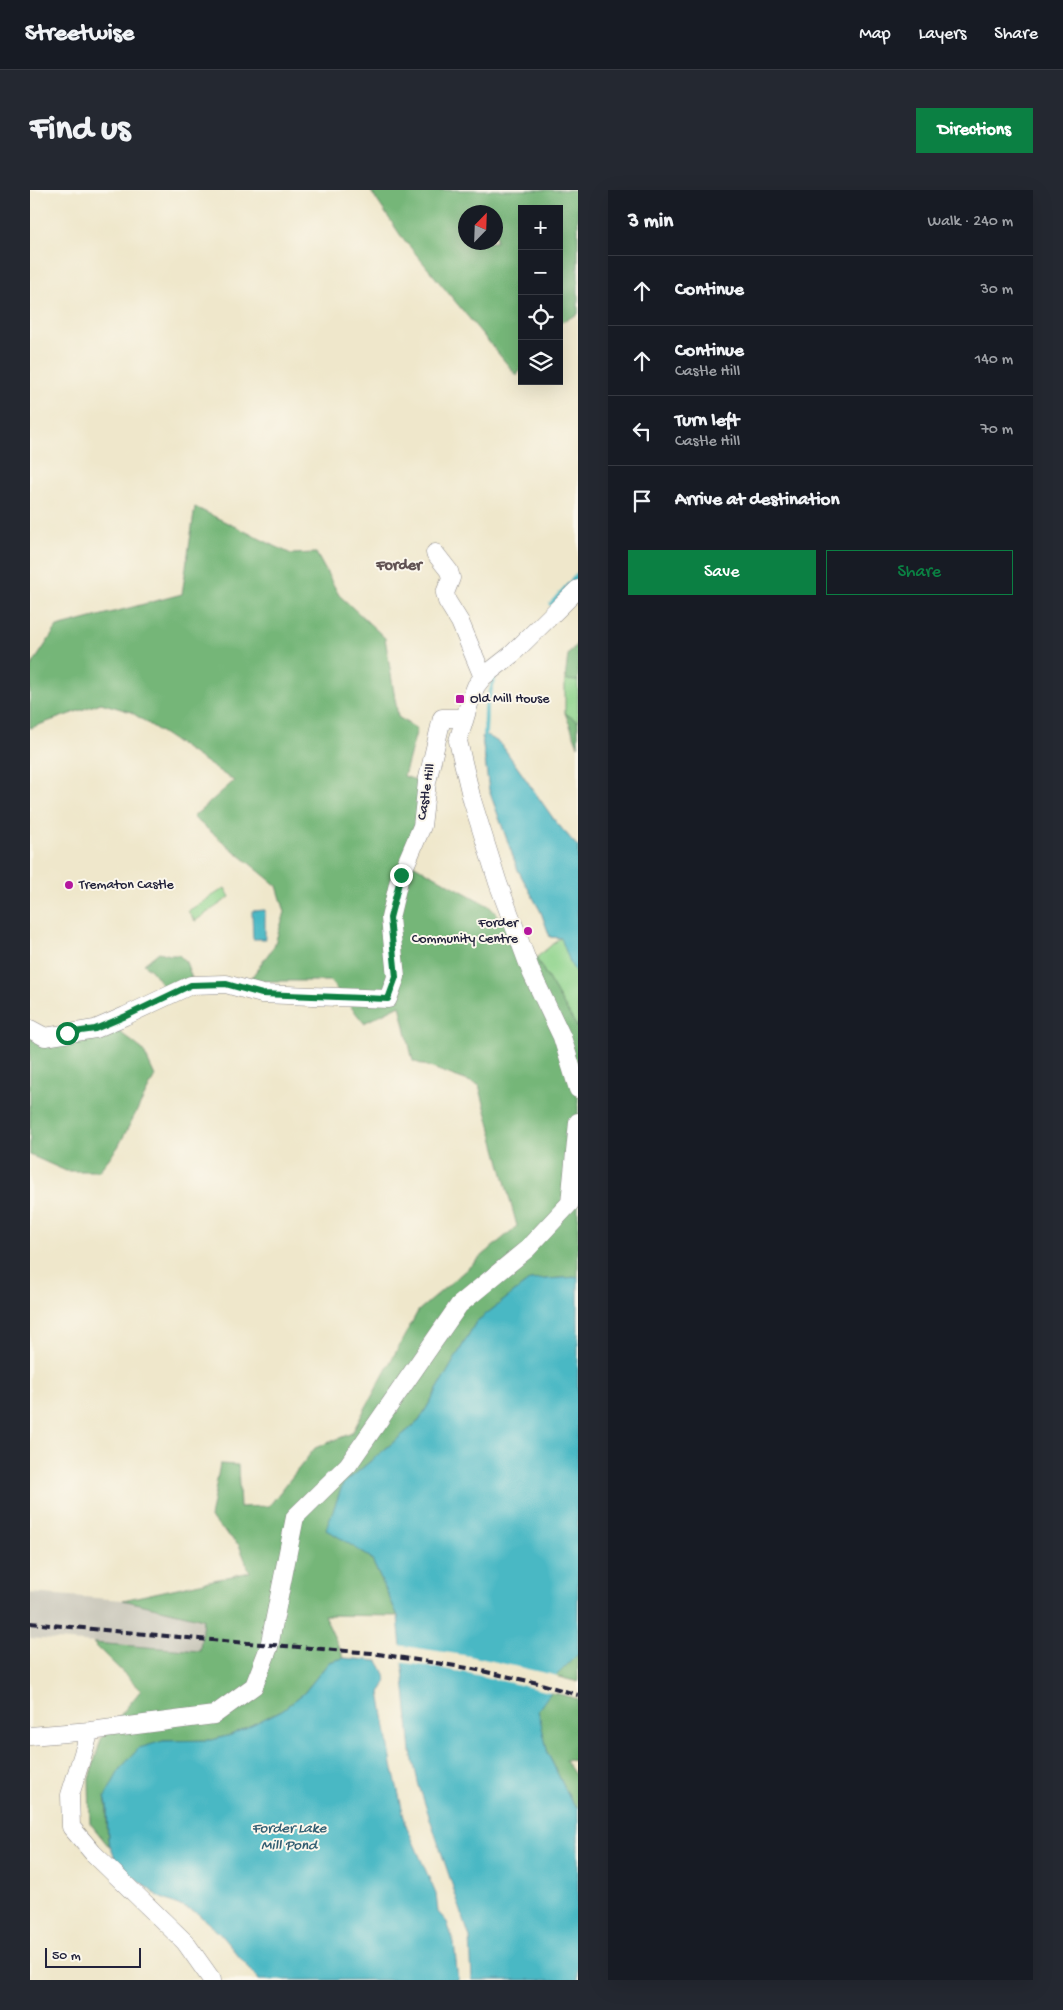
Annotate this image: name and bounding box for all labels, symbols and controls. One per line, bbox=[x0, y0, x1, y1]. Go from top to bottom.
text: Streetwise bbox=[25, 20, 134, 49]
text: Map bbox=[859, 24, 891, 45]
text: Layers bbox=[919, 24, 966, 45]
text: Share bbox=[994, 24, 1038, 45]
button: Directions bbox=[916, 108, 1033, 153]
text: Find us bbox=[30, 110, 130, 151]
north arrow bbox=[458, 205, 503, 250]
map controls bbox=[518, 205, 563, 385]
button: + bbox=[518, 205, 563, 250]
text: 3 min bbox=[628, 210, 673, 235]
text: Walk · 240 m bbox=[928, 213, 1013, 232]
button: − bbox=[518, 250, 563, 295]
icon: ahead bbox=[628, 277, 656, 305]
text: Continue bbox=[675, 279, 744, 302]
text: 30 m bbox=[980, 281, 1013, 300]
button: locate bbox=[518, 295, 563, 340]
button: layers bbox=[518, 340, 563, 385]
text: Continue bbox=[675, 340, 744, 363]
icon: ahead bbox=[628, 347, 656, 375]
text: 140 m bbox=[975, 351, 1013, 370]
text: Castle Hill bbox=[675, 363, 740, 382]
text: Turn left bbox=[675, 410, 739, 433]
icon: left bbox=[628, 417, 656, 445]
text: 70 m bbox=[980, 421, 1013, 440]
text: Castle Hill bbox=[675, 433, 740, 452]
icon: arrive bbox=[628, 487, 656, 515]
text: Arrive at destination bbox=[675, 489, 839, 512]
button: Save bbox=[628, 550, 816, 595]
button: Share bbox=[826, 550, 1013, 595]
district label: Forder bbox=[375, 557, 424, 576]
place label: Old Mill House bbox=[470, 691, 550, 708]
marker: Old Mill House bbox=[454, 693, 466, 705]
street label: Castle Hill bbox=[414, 762, 440, 822]
route end bbox=[390, 864, 413, 887]
place label: Trematon Castle bbox=[78, 877, 175, 894]
marker: Trematon Castle bbox=[63, 879, 75, 891]
place label: Forder Community Centre bbox=[412, 915, 519, 948]
marker: Forder Community Centre bbox=[522, 925, 534, 937]
route start bbox=[56, 1022, 79, 1045]
water label: Forder Lake Mill Pond bbox=[252, 1820, 327, 1855]
scale bar bbox=[45, 1945, 141, 1968]
text: 50 m bbox=[52, 1948, 81, 1965]

